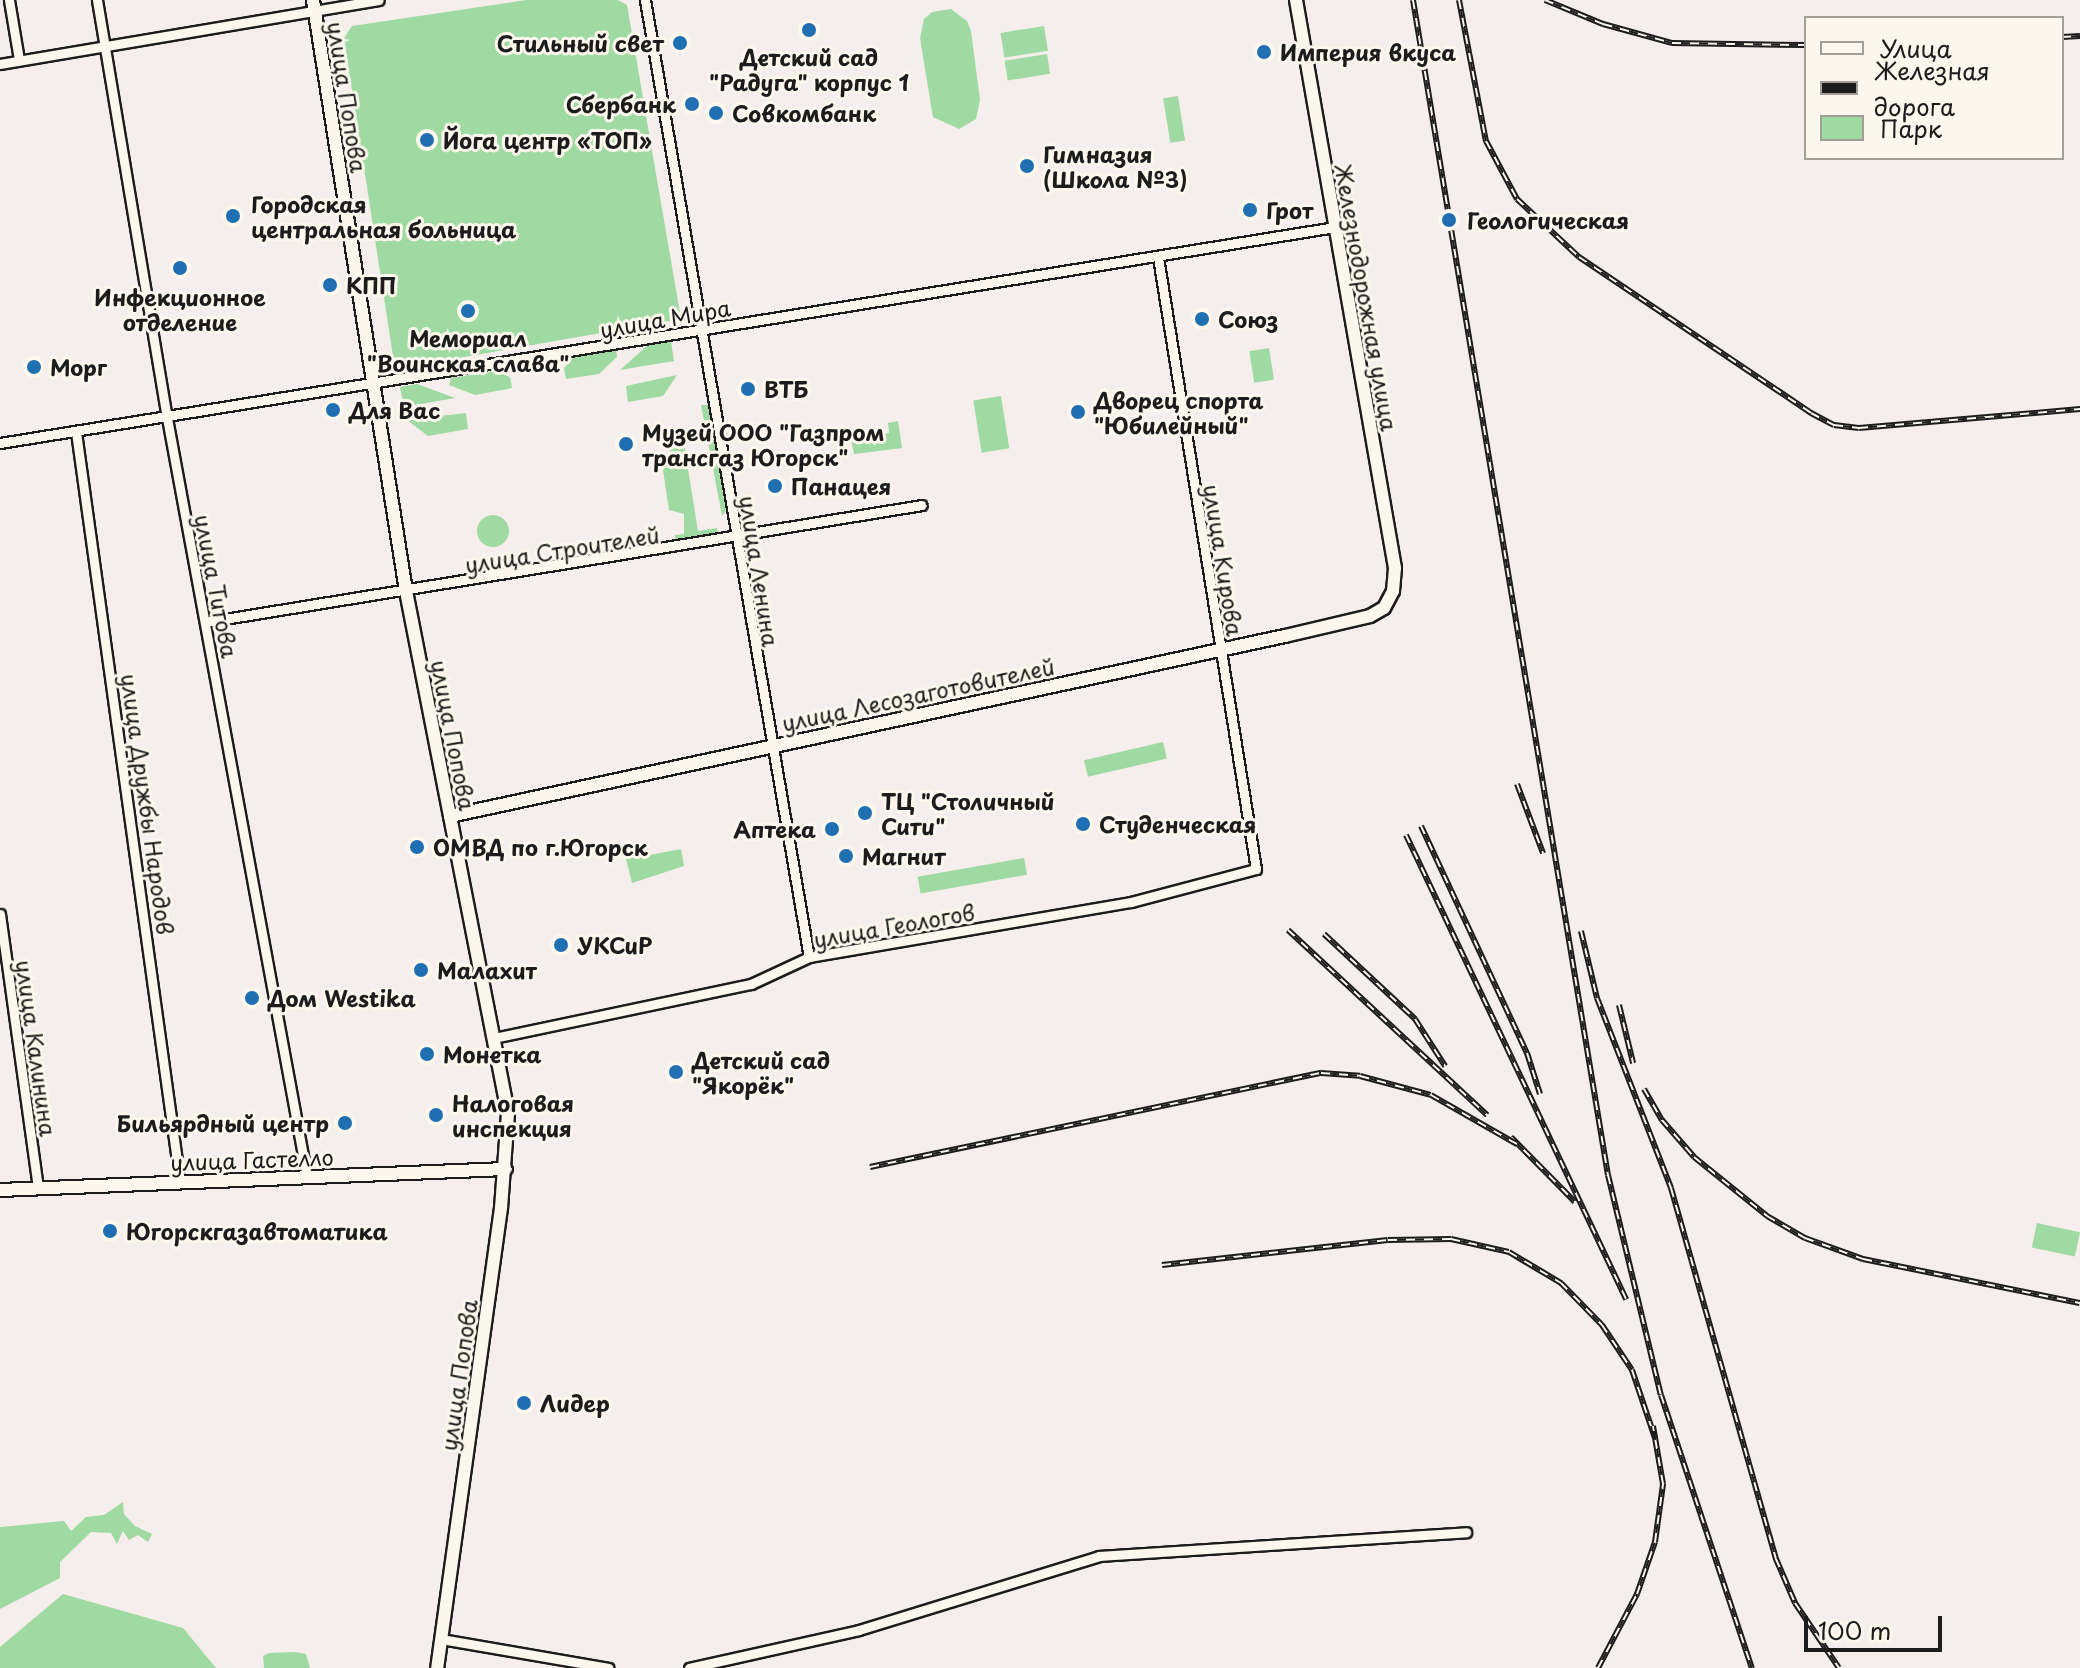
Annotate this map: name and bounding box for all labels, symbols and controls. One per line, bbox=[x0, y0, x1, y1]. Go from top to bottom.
legend bbox=[1804, 16, 2064, 160]
street label: улица Попова bbox=[323, 19, 373, 175]
marker: Детский сад "Радуга" корпус 1 bbox=[800, 21, 818, 39]
place label: Стильный свет bbox=[497, 30, 664, 56]
text: Улица bbox=[1880, 30, 1952, 66]
marker: Стильный свет bbox=[671, 34, 689, 52]
place label: Империя вкуса bbox=[1280, 39, 1456, 65]
place label: Детский сад "Радуга" корпус 1 bbox=[708, 43, 910, 94]
marker: Империя вкуса bbox=[1255, 43, 1273, 61]
text: Железная дорога bbox=[1874, 52, 1990, 124]
place label: Сбербанк bbox=[566, 91, 676, 117]
marker: Сбербанк bbox=[683, 95, 701, 113]
place label: Совкомбанк bbox=[732, 100, 876, 126]
marker: Совкомбанк bbox=[707, 104, 725, 122]
text: Парк bbox=[1880, 110, 1942, 146]
place label: Йога центр «ТОП» bbox=[443, 127, 653, 153]
marker: Йога центр «ТОП» bbox=[418, 131, 436, 149]
place label: Гимназия (Школа №3) bbox=[1043, 140, 1188, 192]
marker: Гимназия (Школа №3) bbox=[1018, 157, 1036, 175]
street label: Железнодорожная улица bbox=[1330, 160, 1404, 434]
place label: Городская центральная больница bbox=[251, 190, 516, 242]
place label: Грот bbox=[1266, 197, 1313, 223]
marker: Грот bbox=[1241, 201, 1259, 219]
marker: Городская центральная больница bbox=[222, 205, 244, 227]
place label: Геологическая bbox=[1467, 207, 1629, 233]
marker: Геологическая bbox=[1438, 209, 1460, 231]
marker: Инфекционное отделение bbox=[169, 257, 191, 279]
place label: КПП bbox=[346, 272, 397, 298]
marker: КПП bbox=[321, 276, 339, 294]
place label: Инфекционное отделение bbox=[94, 283, 266, 334]
street label: улица Мира bbox=[597, 293, 733, 343]
marker: Мемориал "Воинская слава" bbox=[459, 302, 477, 320]
place label: Союз bbox=[1218, 306, 1278, 332]
marker: Союз bbox=[1193, 310, 1211, 328]
place label: Мемориал "Воинская слава" bbox=[366, 324, 570, 376]
place label: Морг bbox=[50, 354, 107, 380]
marker: Морг bbox=[25, 358, 43, 376]
place label: ВТБ bbox=[764, 376, 808, 402]
marker: ВТБ bbox=[739, 380, 757, 398]
place label: Дворец спорта "Юбилейный" bbox=[1094, 386, 1265, 438]
place label: Для Вас bbox=[349, 397, 441, 423]
marker: Для Вас bbox=[324, 401, 342, 419]
marker: Дворец спорта "Юбилейный" bbox=[1069, 403, 1087, 421]
place label: Музей ООО "Газпром трансгаз Югорск" bbox=[642, 418, 884, 470]
marker: Музей ООО "Газпром трансгаз Югорск" bbox=[617, 435, 635, 453]
place label: Панацея bbox=[791, 473, 891, 499]
marker: Панацея bbox=[766, 477, 784, 495]
street label: улица Кирова bbox=[1199, 482, 1249, 638]
street label: улица Ленина bbox=[735, 493, 785, 649]
street label: улица Титова bbox=[190, 511, 244, 661]
street label: улица Строителей bbox=[462, 520, 662, 578]
street label: улица Лесозаготовителей bbox=[779, 652, 1057, 736]
street label: улица Попова bbox=[426, 657, 482, 813]
street label: улица Дружбы Народов bbox=[116, 671, 180, 937]
place label: ТЦ "Столичный Сити" bbox=[881, 787, 1055, 838]
marker: ТЦ "Столичный Сити" bbox=[856, 804, 874, 822]
place label: Студенческая bbox=[1099, 811, 1256, 837]
marker: Студенческая bbox=[1074, 815, 1092, 833]
place label: Аптека bbox=[734, 816, 816, 842]
marker: Аптека bbox=[823, 820, 841, 838]
place label: ОМВД по г.Югорск bbox=[433, 834, 648, 860]
marker: ОМВД по г.Югорск bbox=[408, 838, 426, 856]
place label: Магнит bbox=[862, 843, 946, 869]
marker: Магнит bbox=[837, 847, 855, 865]
street label: улица Геологов bbox=[811, 898, 977, 952]
place label: УКСиР bbox=[577, 932, 652, 958]
marker: УКСиР bbox=[552, 936, 570, 954]
place label: Малахит bbox=[437, 957, 537, 983]
street label: улица Калинина bbox=[12, 958, 62, 1138]
marker: Малахит bbox=[412, 961, 430, 979]
place label: Дом Westika bbox=[268, 985, 416, 1011]
marker: Дом Westika bbox=[243, 989, 261, 1007]
place label: Монетка bbox=[443, 1041, 542, 1067]
marker: Монетка bbox=[418, 1045, 436, 1063]
place label: Детский сад "Якорёк" bbox=[692, 1046, 831, 1098]
marker: Детский сад "Якорёк" bbox=[667, 1063, 685, 1081]
place label: Налоговая инспекция bbox=[452, 1089, 574, 1140]
marker: Налоговая инспекция bbox=[427, 1106, 445, 1124]
place label: Бильярдный центр bbox=[116, 1110, 329, 1136]
marker: Бильярдный центр bbox=[336, 1114, 354, 1132]
street label: улица Гастелло bbox=[169, 1143, 335, 1175]
place label: Югорскгазавтоматика bbox=[126, 1218, 388, 1244]
marker: Югорскгазавтоматика bbox=[101, 1222, 119, 1240]
street label: улица Попова bbox=[434, 1297, 482, 1453]
place label: Лидер bbox=[540, 1390, 610, 1416]
marker: Лидер bbox=[515, 1394, 533, 1412]
scale bar bbox=[1808, 1600, 1946, 1650]
text: 100 m bbox=[1818, 1612, 1891, 1648]

